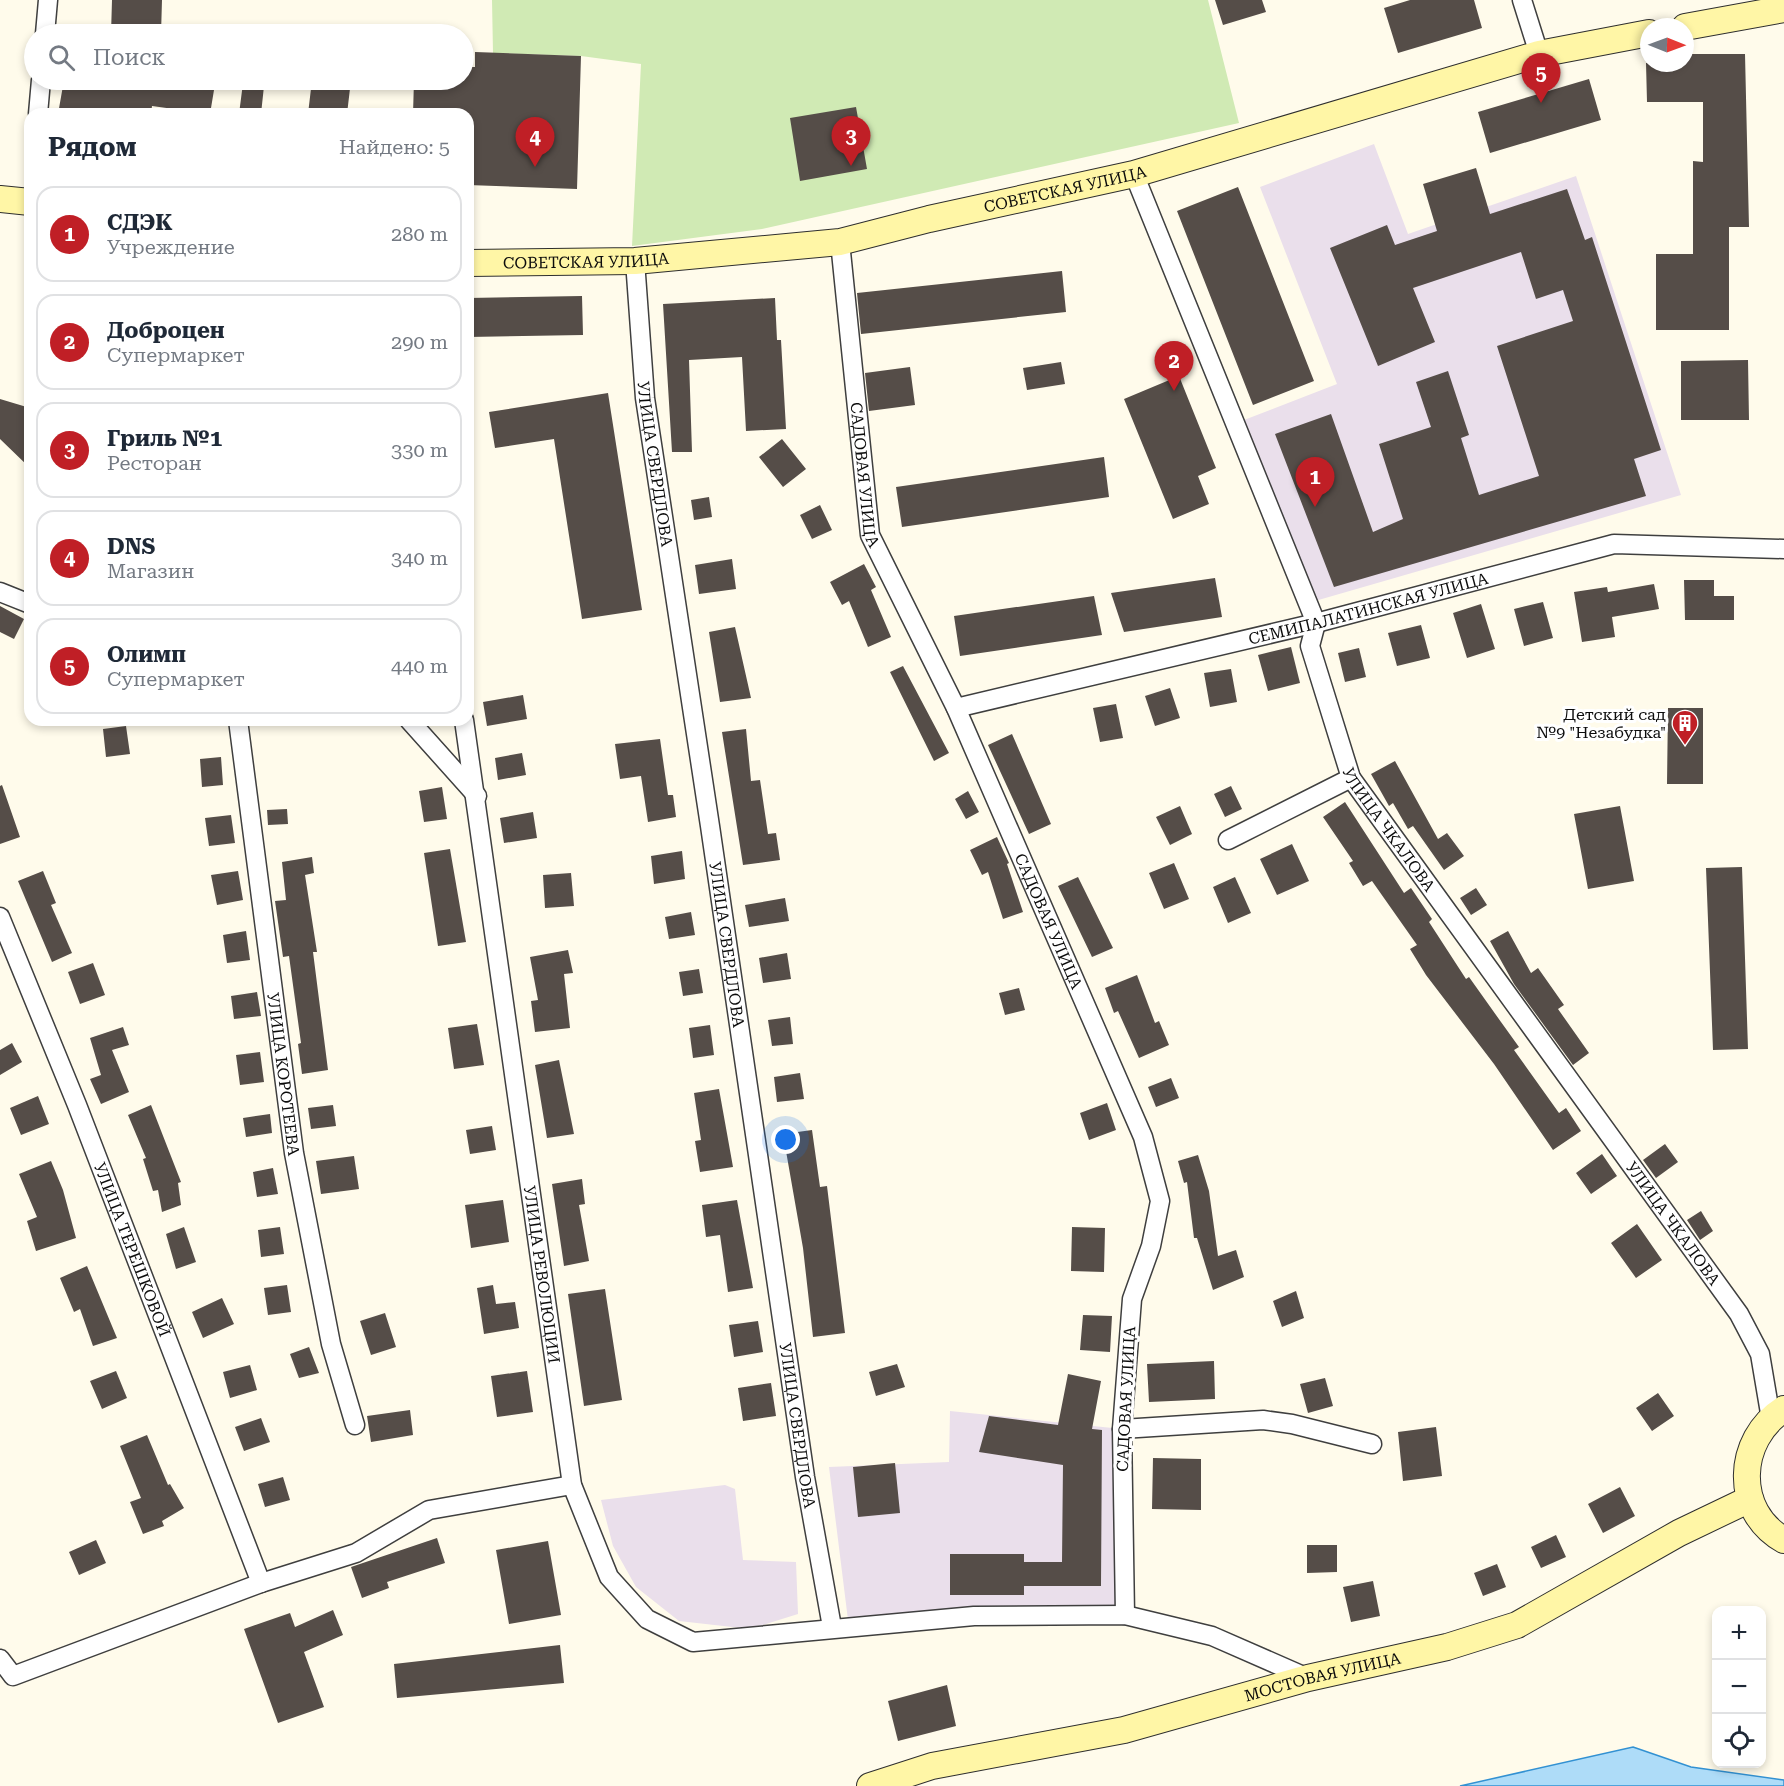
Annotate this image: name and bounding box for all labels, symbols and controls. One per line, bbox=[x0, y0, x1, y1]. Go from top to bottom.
north arrow bbox=[1640, 18, 1694, 72]
search box bbox=[24, 24, 474, 90]
icon: search bbox=[45, 41, 78, 74]
text: Поиск bbox=[93, 45, 165, 70]
pin: 5 bbox=[1522, 54, 1560, 103]
pin: 3 bbox=[832, 116, 870, 166]
pin: 4 bbox=[516, 118, 554, 167]
text: Рядом bbox=[48, 132, 137, 162]
text: Найдено: 5 bbox=[339, 135, 450, 159]
street label: СОВЕТСКАЯ УЛИЦА bbox=[982, 161, 1149, 216]
text: СДЭК bbox=[107, 210, 173, 235]
text: 1 bbox=[64, 222, 75, 246]
text: 280 m bbox=[391, 222, 448, 246]
text: Учреждение bbox=[107, 235, 235, 259]
street label: СОВЕТСКАЯ УЛИЦА bbox=[503, 248, 670, 272]
text: Доброцен bbox=[107, 318, 225, 343]
text: 2 bbox=[64, 330, 75, 354]
text: 290 m bbox=[391, 330, 448, 354]
pin: 2 bbox=[1154, 342, 1194, 391]
text: Супермаркет bbox=[107, 343, 245, 367]
street label: УЛИЦА СВЕРДЛОВА bbox=[634, 380, 677, 549]
street label: САДОВАЯ УЛИЦА bbox=[847, 401, 884, 551]
text: Гриль №1 bbox=[107, 426, 222, 451]
text: 3 bbox=[64, 438, 75, 462]
text: 330 m bbox=[391, 438, 448, 462]
text: Ресторан bbox=[107, 451, 202, 475]
pin: 1 bbox=[1296, 458, 1334, 507]
text: DNS bbox=[107, 534, 155, 559]
text: 4 bbox=[64, 546, 75, 570]
text: 340 m bbox=[391, 546, 448, 570]
text: Магазин bbox=[107, 559, 194, 583]
street label: СЕМИПАЛАТИНСКАЯ УЛИЦА bbox=[1246, 568, 1491, 648]
text: Олимп bbox=[107, 642, 186, 667]
text: 5 bbox=[64, 654, 75, 678]
text: 440 m bbox=[391, 654, 448, 678]
text: Супермаркет bbox=[107, 667, 245, 691]
place label: Детский сад №9 "Незабудка" bbox=[1536, 705, 1666, 742]
building icon: Детский сад №9 "Незабудка" bbox=[1670, 708, 1700, 746]
street label: УЛИЦА ЧКАЛОВА bbox=[1339, 765, 1440, 896]
street label: САДОВАЯ УЛИЦА bbox=[1011, 850, 1087, 992]
street label: УЛИЦА СВЕРДЛОВА bbox=[706, 860, 749, 1029]
street label: УЛИЦА КОРОТЕЕВА bbox=[264, 991, 304, 1158]
your location bbox=[771, 1125, 800, 1154]
street label: УЛИЦА ЧКАЛОВА bbox=[1622, 1158, 1725, 1289]
street label: УЛИЦА ТЕРЕШКОВОЙ bbox=[90, 1160, 175, 1339]
street label: УЛИЦА РЕВОЛЮЦИИ bbox=[520, 1184, 564, 1365]
street label: САДОВАЯ УЛИЦА bbox=[1113, 1325, 1139, 1472]
street label: УЛИЦА СВЕРДЛОВА bbox=[776, 1341, 820, 1510]
map controls bbox=[1712, 1606, 1766, 1768]
button: + bbox=[1712, 1606, 1766, 1660]
street label: МОСТОВАЯ УЛИЦА bbox=[1242, 1648, 1403, 1705]
button: − bbox=[1712, 1660, 1766, 1714]
button: locate bbox=[1712, 1714, 1766, 1768]

